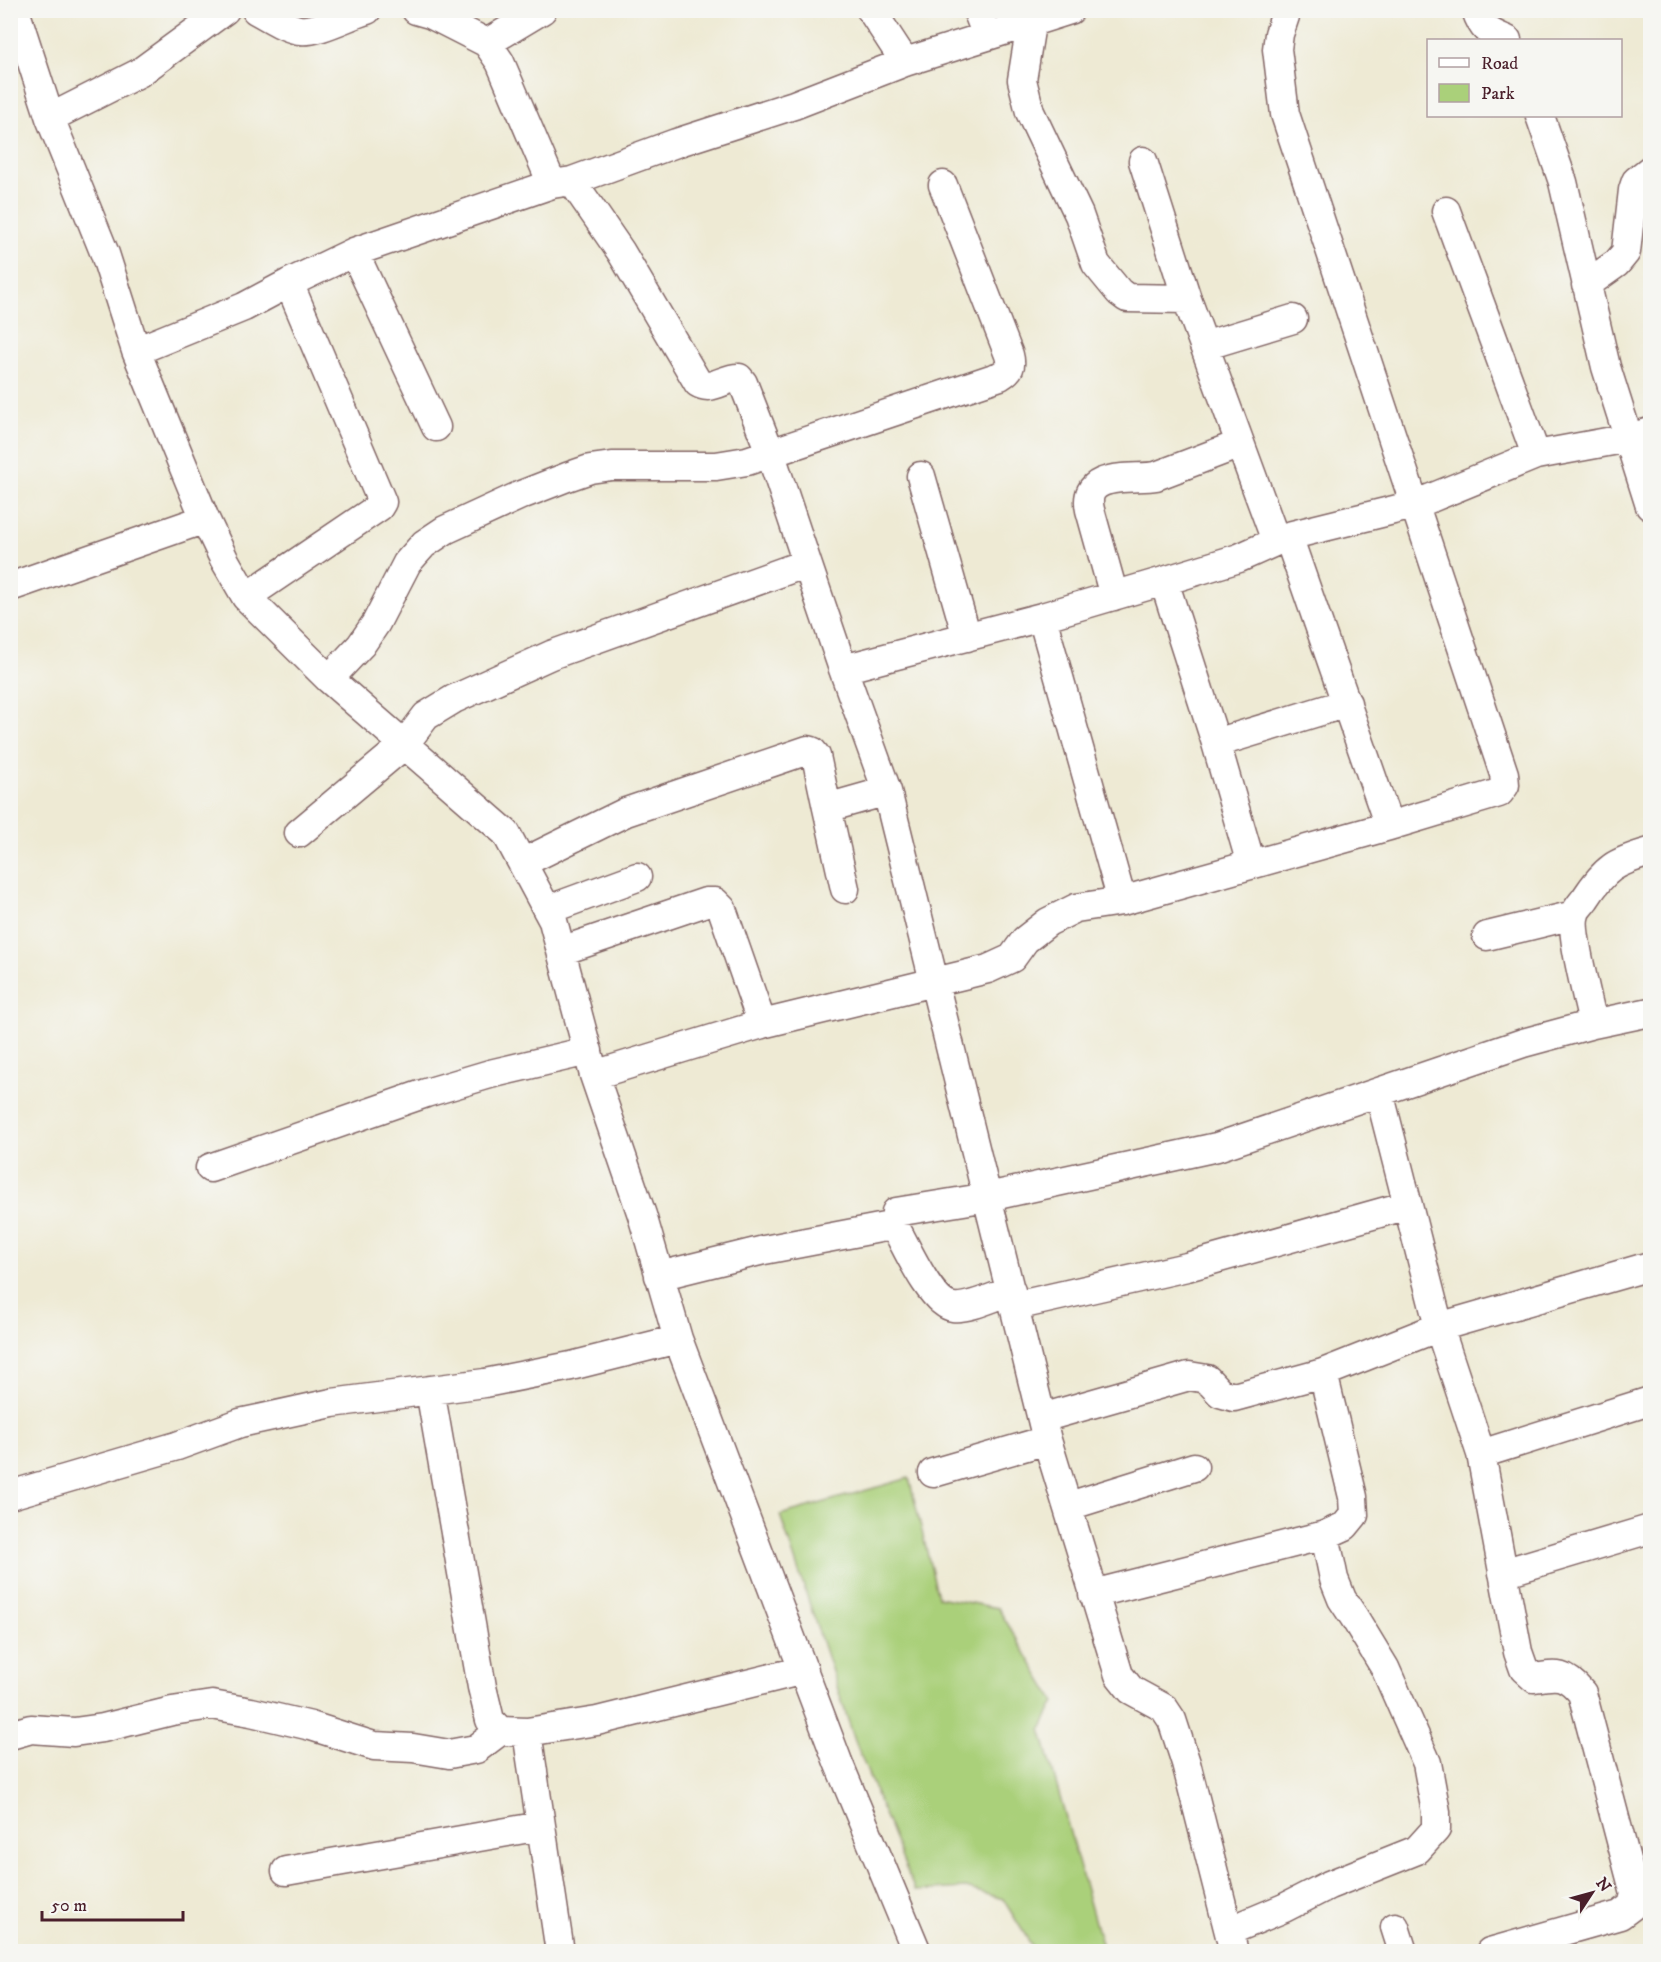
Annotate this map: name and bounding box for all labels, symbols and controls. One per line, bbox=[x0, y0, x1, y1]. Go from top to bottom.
legend bbox=[1427, 39, 1622, 117]
text: Road bbox=[1481, 53, 1518, 75]
text: Park bbox=[1481, 83, 1515, 105]
north arrow bbox=[1562, 1863, 1622, 1923]
text: N bbox=[1591, 1874, 1615, 1896]
scale bar bbox=[42, 1884, 183, 1922]
text: 50 m bbox=[51, 1895, 87, 1917]

